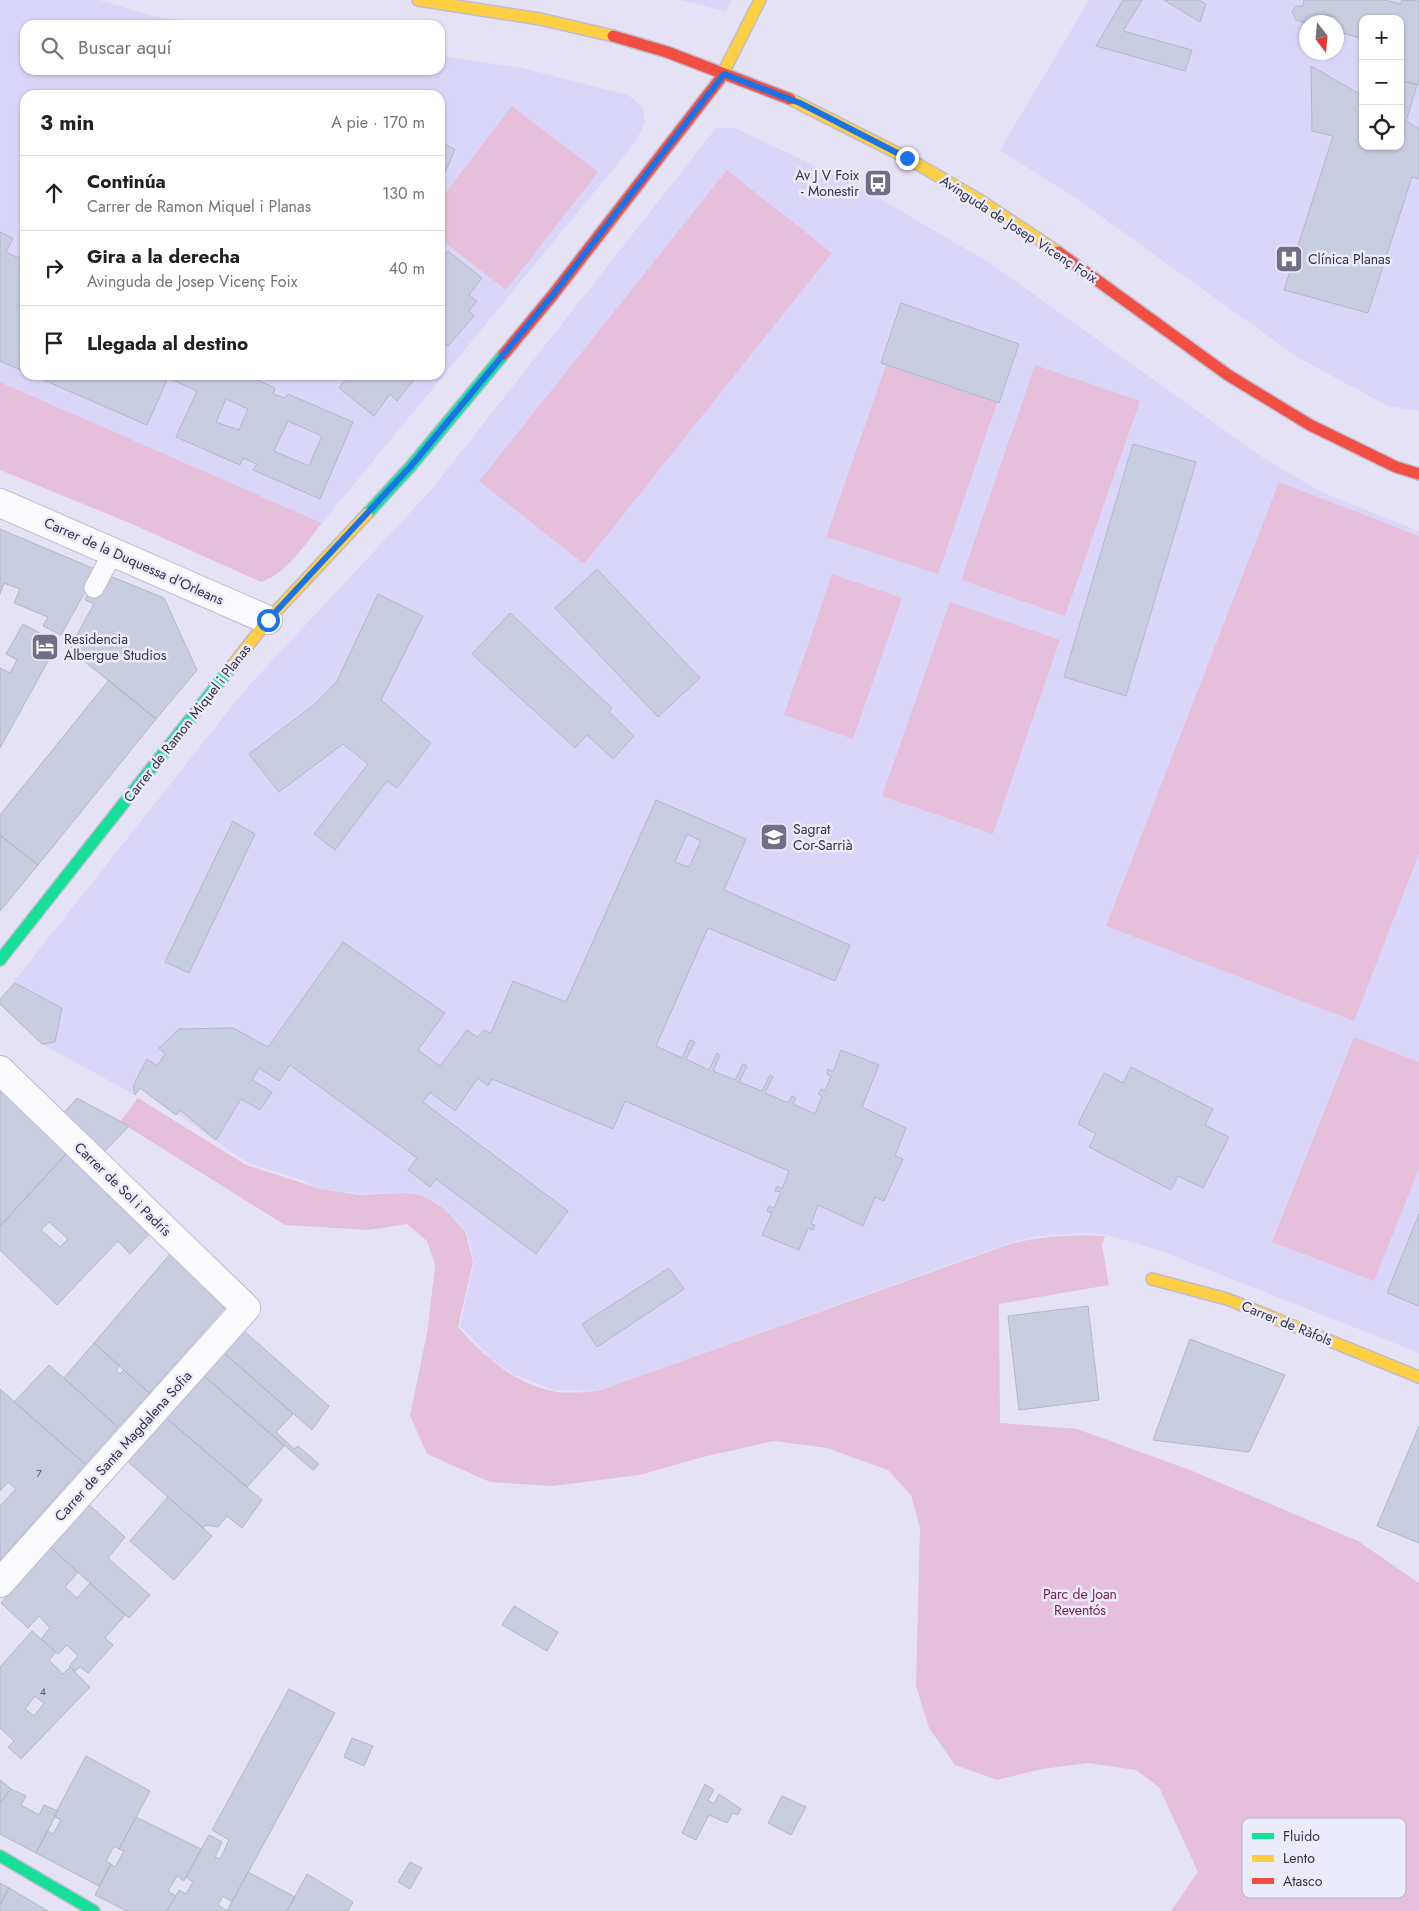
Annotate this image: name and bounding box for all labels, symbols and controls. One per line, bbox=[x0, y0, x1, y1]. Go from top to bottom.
north arrow bbox=[1299, 15, 1344, 60]
map controls bbox=[1359, 15, 1404, 150]
button: + bbox=[1359, 15, 1404, 60]
search box bbox=[20, 20, 445, 75]
icon: search bbox=[38, 34, 66, 62]
text: Buscar aquí bbox=[78, 34, 172, 61]
button: − bbox=[1359, 60, 1404, 105]
button: locate bbox=[1359, 105, 1404, 150]
text: 3 min bbox=[40, 108, 94, 138]
text: A pie · 170 m bbox=[331, 111, 425, 134]
route end bbox=[896, 147, 919, 170]
place label: Av J V Foix - Monestir bbox=[795, 165, 859, 201]
text: Continúa bbox=[87, 168, 166, 195]
bus stop icon: Av J V Foix - Monestir bbox=[863, 168, 893, 198]
street label: Avinguda de Josep Vicenç Foix bbox=[936, 170, 1102, 288]
icon: ahead bbox=[40, 179, 68, 207]
text: 130 m bbox=[382, 182, 425, 205]
text: Carrer de Ramon Miquel i Planas bbox=[87, 195, 311, 218]
text: Gira a la derecha bbox=[87, 243, 240, 270]
hospital icon: Clínica Planas bbox=[1274, 244, 1304, 274]
place label: Clínica Planas bbox=[1308, 249, 1391, 269]
icon: right bbox=[40, 254, 68, 282]
text: 40 m bbox=[389, 257, 425, 280]
text: Avinguda de Josep Vicenç Foix bbox=[87, 270, 297, 293]
icon: arrive bbox=[40, 329, 68, 357]
text: Llegada al destino bbox=[87, 330, 248, 357]
street label: Carrer de la Duquessa d'Orleans bbox=[41, 512, 227, 610]
route start bbox=[257, 609, 280, 632]
place label: Residencia Albergue Studios bbox=[64, 629, 167, 665]
hotel icon: Residencia Albergue Studios bbox=[30, 632, 60, 662]
street label: Carrer de Ramon Miquel i Planas bbox=[119, 639, 255, 806]
place label: Sagrat Cor-Sarrià bbox=[793, 819, 852, 855]
school or university icon: Sagrat Cor-Sarrià bbox=[759, 822, 789, 852]
street label: Carrer de Sol i Padrís bbox=[70, 1137, 176, 1241]
street label: Carrer de Ràfols bbox=[1239, 1296, 1336, 1350]
street label: Carrer de Santa Magdalena Sofia bbox=[50, 1366, 196, 1526]
house number: 7 bbox=[36, 1465, 42, 1481]
park label: Parc de Joan Reventós bbox=[1043, 1584, 1117, 1620]
house number: 4 bbox=[40, 1683, 47, 1699]
legend bbox=[1242, 1818, 1406, 1898]
text: Fluido bbox=[1283, 1826, 1320, 1846]
text: Lento bbox=[1283, 1848, 1315, 1868]
text: Atasco bbox=[1283, 1871, 1323, 1891]

